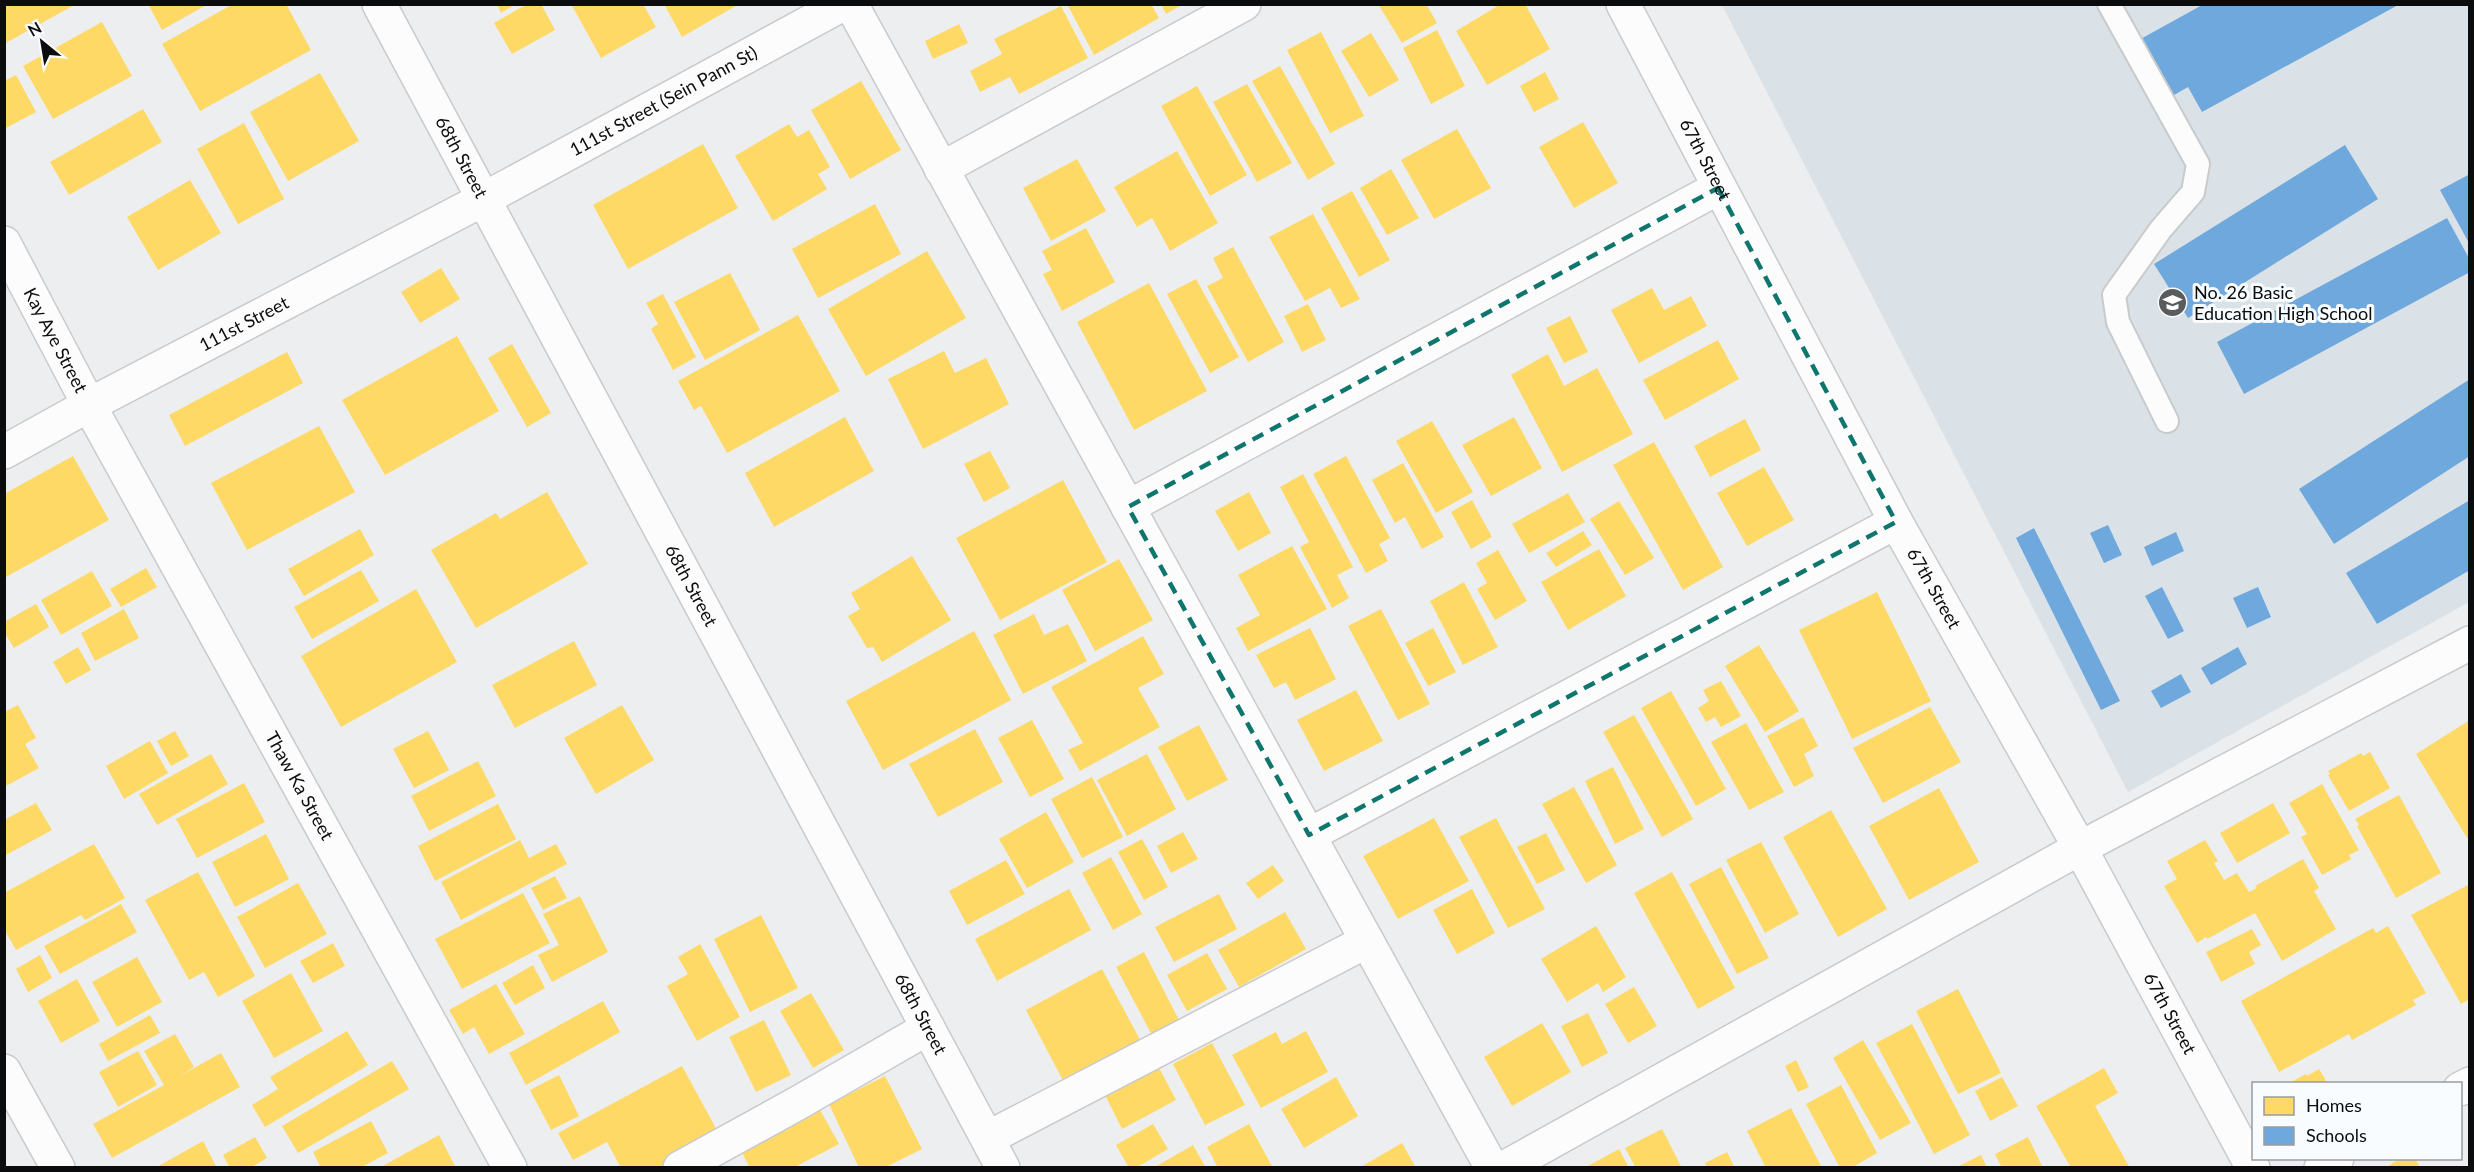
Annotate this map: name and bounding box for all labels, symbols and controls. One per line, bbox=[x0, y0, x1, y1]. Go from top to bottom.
north arrow bbox=[12, 12, 72, 72]
text: N bbox=[24, 17, 44, 40]
street label: 111st Street (Sein Pann St) bbox=[566, 41, 761, 160]
street label: 68th Street bbox=[431, 112, 493, 202]
street label: 67th Street bbox=[1675, 115, 1737, 204]
place label: No. 26 Basic Education High School bbox=[2194, 281, 2372, 324]
street label: Kay Aye Street bbox=[19, 284, 93, 397]
school or university icon: No. 26 Basic Education High School bbox=[2157, 287, 2189, 319]
street label: 111st Street bbox=[195, 291, 292, 356]
street label: 68th Street bbox=[661, 541, 723, 630]
street label: 67th Street bbox=[1903, 544, 1966, 633]
street label: Thaw Ka Street bbox=[261, 727, 339, 844]
street label: 67th Street bbox=[2139, 968, 2202, 1058]
street label: 68th Street bbox=[891, 969, 952, 1059]
legend bbox=[2252, 1082, 2462, 1160]
text: Homes bbox=[2306, 1094, 2362, 1116]
text: Schools bbox=[2306, 1124, 2367, 1146]

